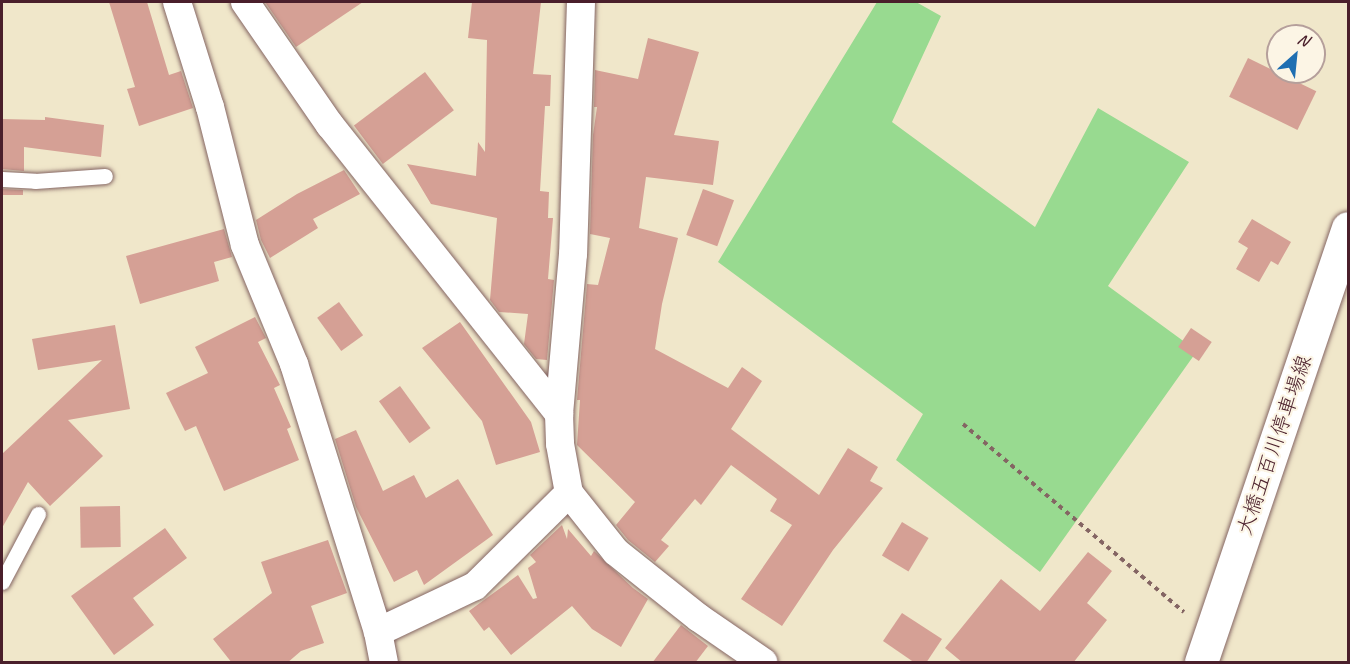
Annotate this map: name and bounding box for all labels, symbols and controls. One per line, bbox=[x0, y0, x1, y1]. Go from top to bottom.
north arrow bbox=[1266, 24, 1326, 84]
text: N bbox=[1294, 29, 1312, 51]
street label: 大橋五百川停車場線 bbox=[1231, 352, 1317, 538]

